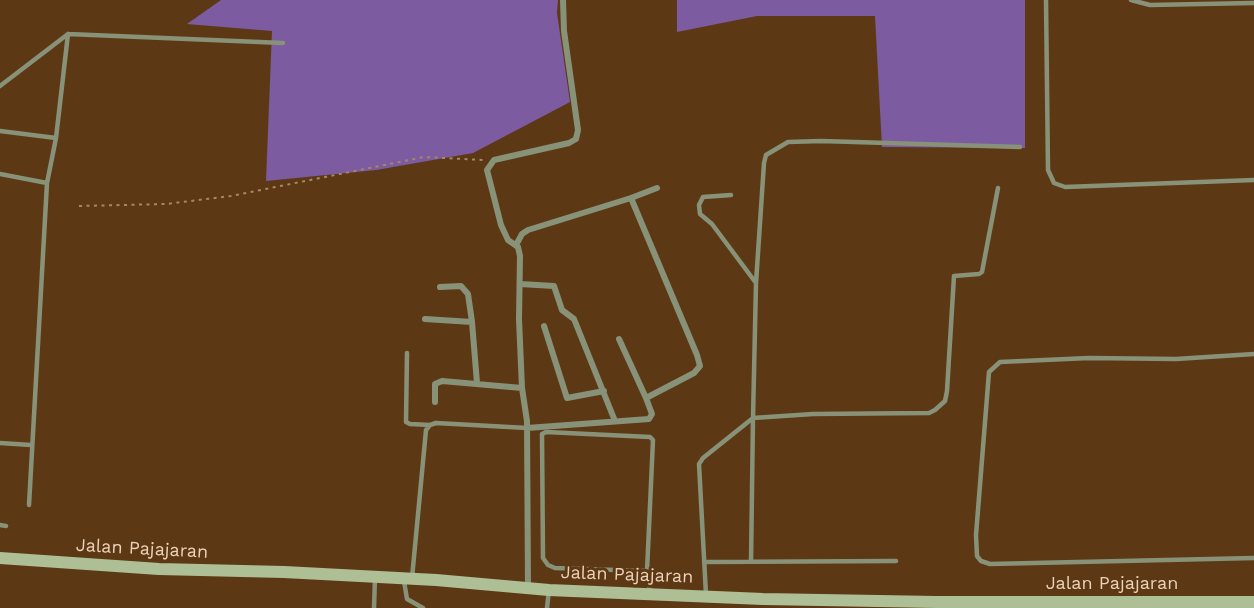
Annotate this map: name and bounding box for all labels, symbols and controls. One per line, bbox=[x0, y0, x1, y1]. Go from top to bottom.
street label: Jalan Pajajaran bbox=[75, 535, 209, 563]
street label: Jalan Pajajaran bbox=[560, 562, 694, 588]
street label: Jalan Pajajaran bbox=[1046, 573, 1178, 595]

